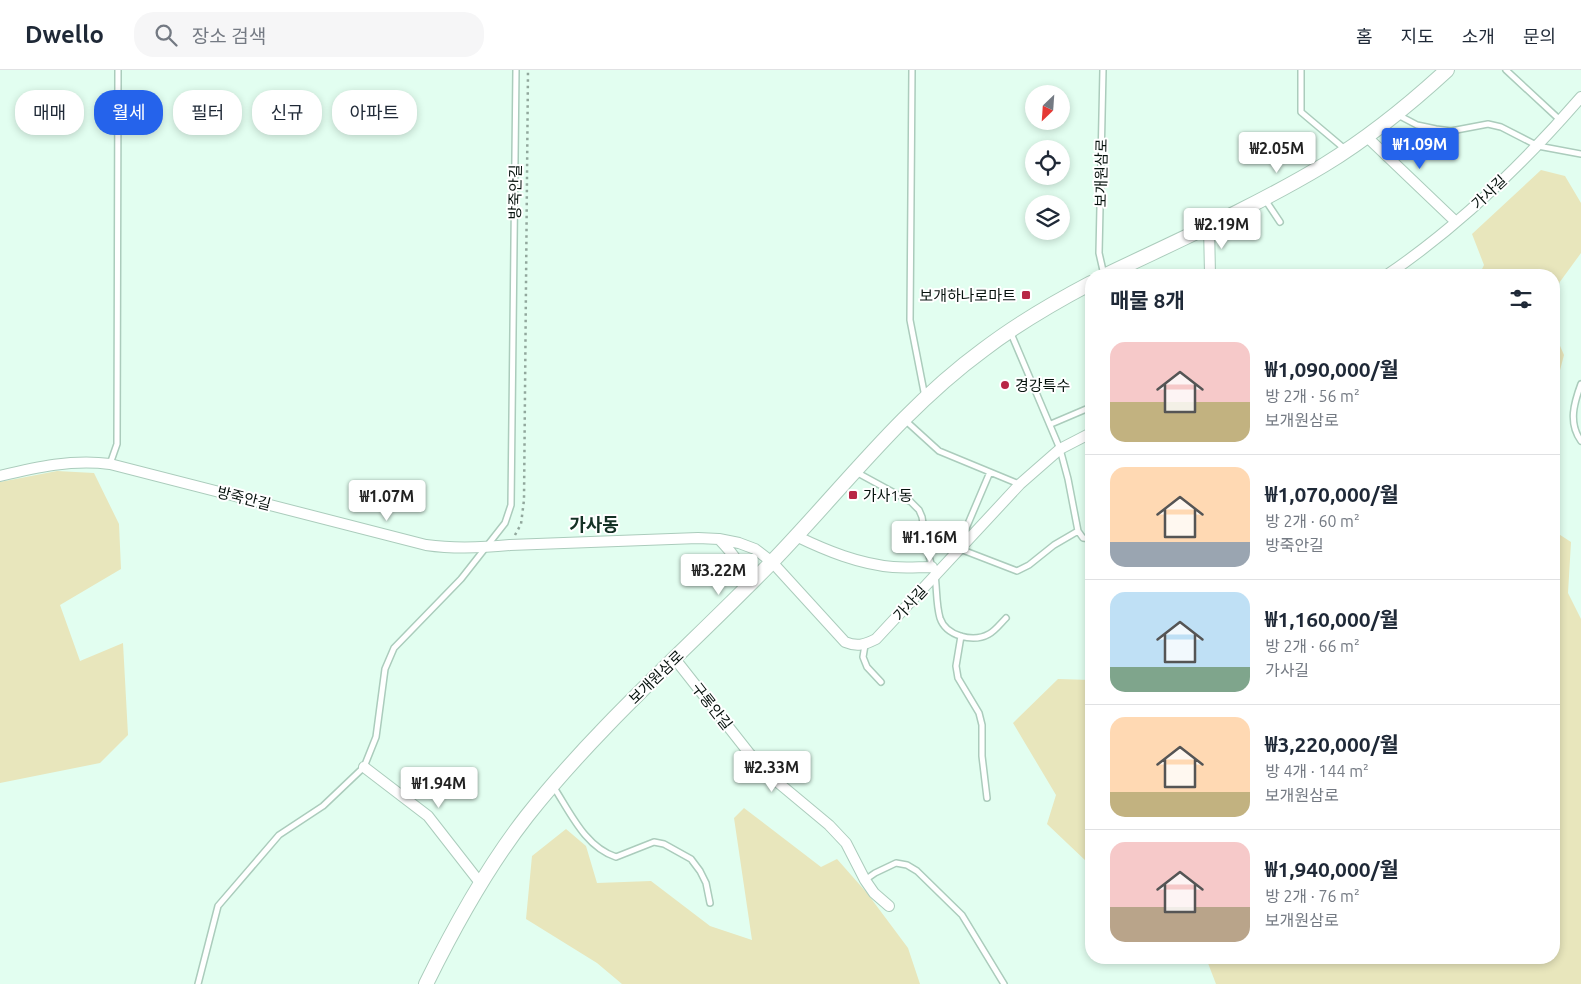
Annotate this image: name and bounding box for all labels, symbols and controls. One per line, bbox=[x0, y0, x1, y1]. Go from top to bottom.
search box bbox=[134, 12, 484, 57]
text: Dwello bbox=[25, 21, 104, 48]
icon: search bbox=[152, 21, 180, 49]
text: 장소 검색 bbox=[192, 25, 266, 47]
text: 홈 bbox=[1356, 26, 1373, 46]
text: 지도 bbox=[1401, 26, 1434, 46]
text: 소개 bbox=[1462, 26, 1495, 46]
text: 문의 bbox=[1523, 26, 1556, 46]
north arrow bbox=[1025, 85, 1070, 130]
map controls bbox=[1025, 85, 1070, 240]
chip: 매매 bbox=[15, 90, 84, 135]
chip: 월세 bbox=[94, 90, 163, 135]
chip: 필터 bbox=[173, 90, 242, 135]
chip: 신규 bbox=[252, 90, 322, 135]
chip: 아파트 bbox=[332, 90, 417, 135]
pin: ₩1.09M bbox=[1379, 128, 1461, 170]
pin: ₩2.05M bbox=[1236, 132, 1318, 174]
text: ₩1.09M bbox=[1393, 135, 1447, 153]
street label: 보개원삼로 bbox=[1092, 138, 1110, 208]
text: ₩2.05M bbox=[1250, 139, 1304, 157]
button: locate bbox=[1025, 140, 1070, 185]
street label: 방죽안길 bbox=[506, 164, 524, 220]
street label: 가사길 bbox=[1468, 172, 1510, 212]
button: layers bbox=[1025, 195, 1070, 240]
pin: ₩2.19M bbox=[1181, 208, 1263, 250]
text: ₩2.19M bbox=[1195, 215, 1249, 233]
icon: filters bbox=[1507, 285, 1535, 313]
place label: 보개하나로마트 bbox=[919, 287, 1016, 304]
text: 매물 8개 bbox=[1110, 288, 1185, 312]
marker: 보개하나로마트 bbox=[1020, 289, 1032, 301]
text: ₩1,090,000/월 bbox=[1265, 357, 1399, 381]
icon: home bbox=[1150, 362, 1210, 422]
place label: 경강특수 bbox=[1015, 377, 1070, 394]
marker: 경강특수 bbox=[999, 379, 1011, 391]
text: 방 2개 · 56 m² bbox=[1265, 387, 1360, 405]
text: 보개원삼로 bbox=[1265, 411, 1339, 429]
pin: ₩1.07M bbox=[346, 480, 428, 522]
text: ₩1,070,000/월 bbox=[1265, 482, 1399, 506]
street label: 방죽안길 bbox=[215, 483, 273, 513]
text: ₩1.07M bbox=[360, 487, 414, 505]
place label: 가사1동 bbox=[863, 487, 913, 504]
icon: home bbox=[1150, 487, 1210, 547]
marker: 가사1동 bbox=[847, 489, 859, 501]
text: 방 2개 · 60 m² bbox=[1265, 512, 1360, 530]
district label: 가사동 bbox=[569, 514, 619, 534]
pin: ₩1.16M bbox=[889, 520, 971, 563]
text: ₩1.16M bbox=[903, 528, 957, 546]
text: 방죽안길 bbox=[1265, 536, 1324, 554]
pin: ₩3.22M bbox=[678, 554, 760, 596]
text: ₩3.22M bbox=[692, 561, 746, 579]
street label: 가사길 bbox=[890, 582, 930, 624]
text: ₩1,160,000/월 bbox=[1265, 607, 1399, 631]
icon: home bbox=[1150, 612, 1210, 672]
text: 방 2개 · 66 m² bbox=[1265, 637, 1360, 655]
street label: 보개원삼로 bbox=[625, 647, 687, 707]
text: 가사길 bbox=[1265, 661, 1309, 679]
street label: 구롱안길 bbox=[688, 679, 736, 733]
text: ₩3,220,000/월 bbox=[1265, 732, 1399, 756]
icon: home bbox=[1150, 737, 1210, 797]
pin: ₩2.33M bbox=[731, 750, 813, 793]
text: ₩2.33M bbox=[745, 758, 799, 776]
text: 방 4개 · 144 m² bbox=[1265, 762, 1369, 780]
pin: ₩1.94M bbox=[398, 766, 480, 809]
text: ₩1.94M bbox=[412, 774, 466, 792]
text: 보개원삼로 bbox=[1265, 786, 1339, 804]
text: ₩1,940,000/월 bbox=[1265, 857, 1399, 881]
icon: home bbox=[1150, 862, 1210, 922]
text: 방 2개 · 76 m² bbox=[1265, 887, 1360, 905]
text: 보개원삼로 bbox=[1265, 911, 1339, 929]

